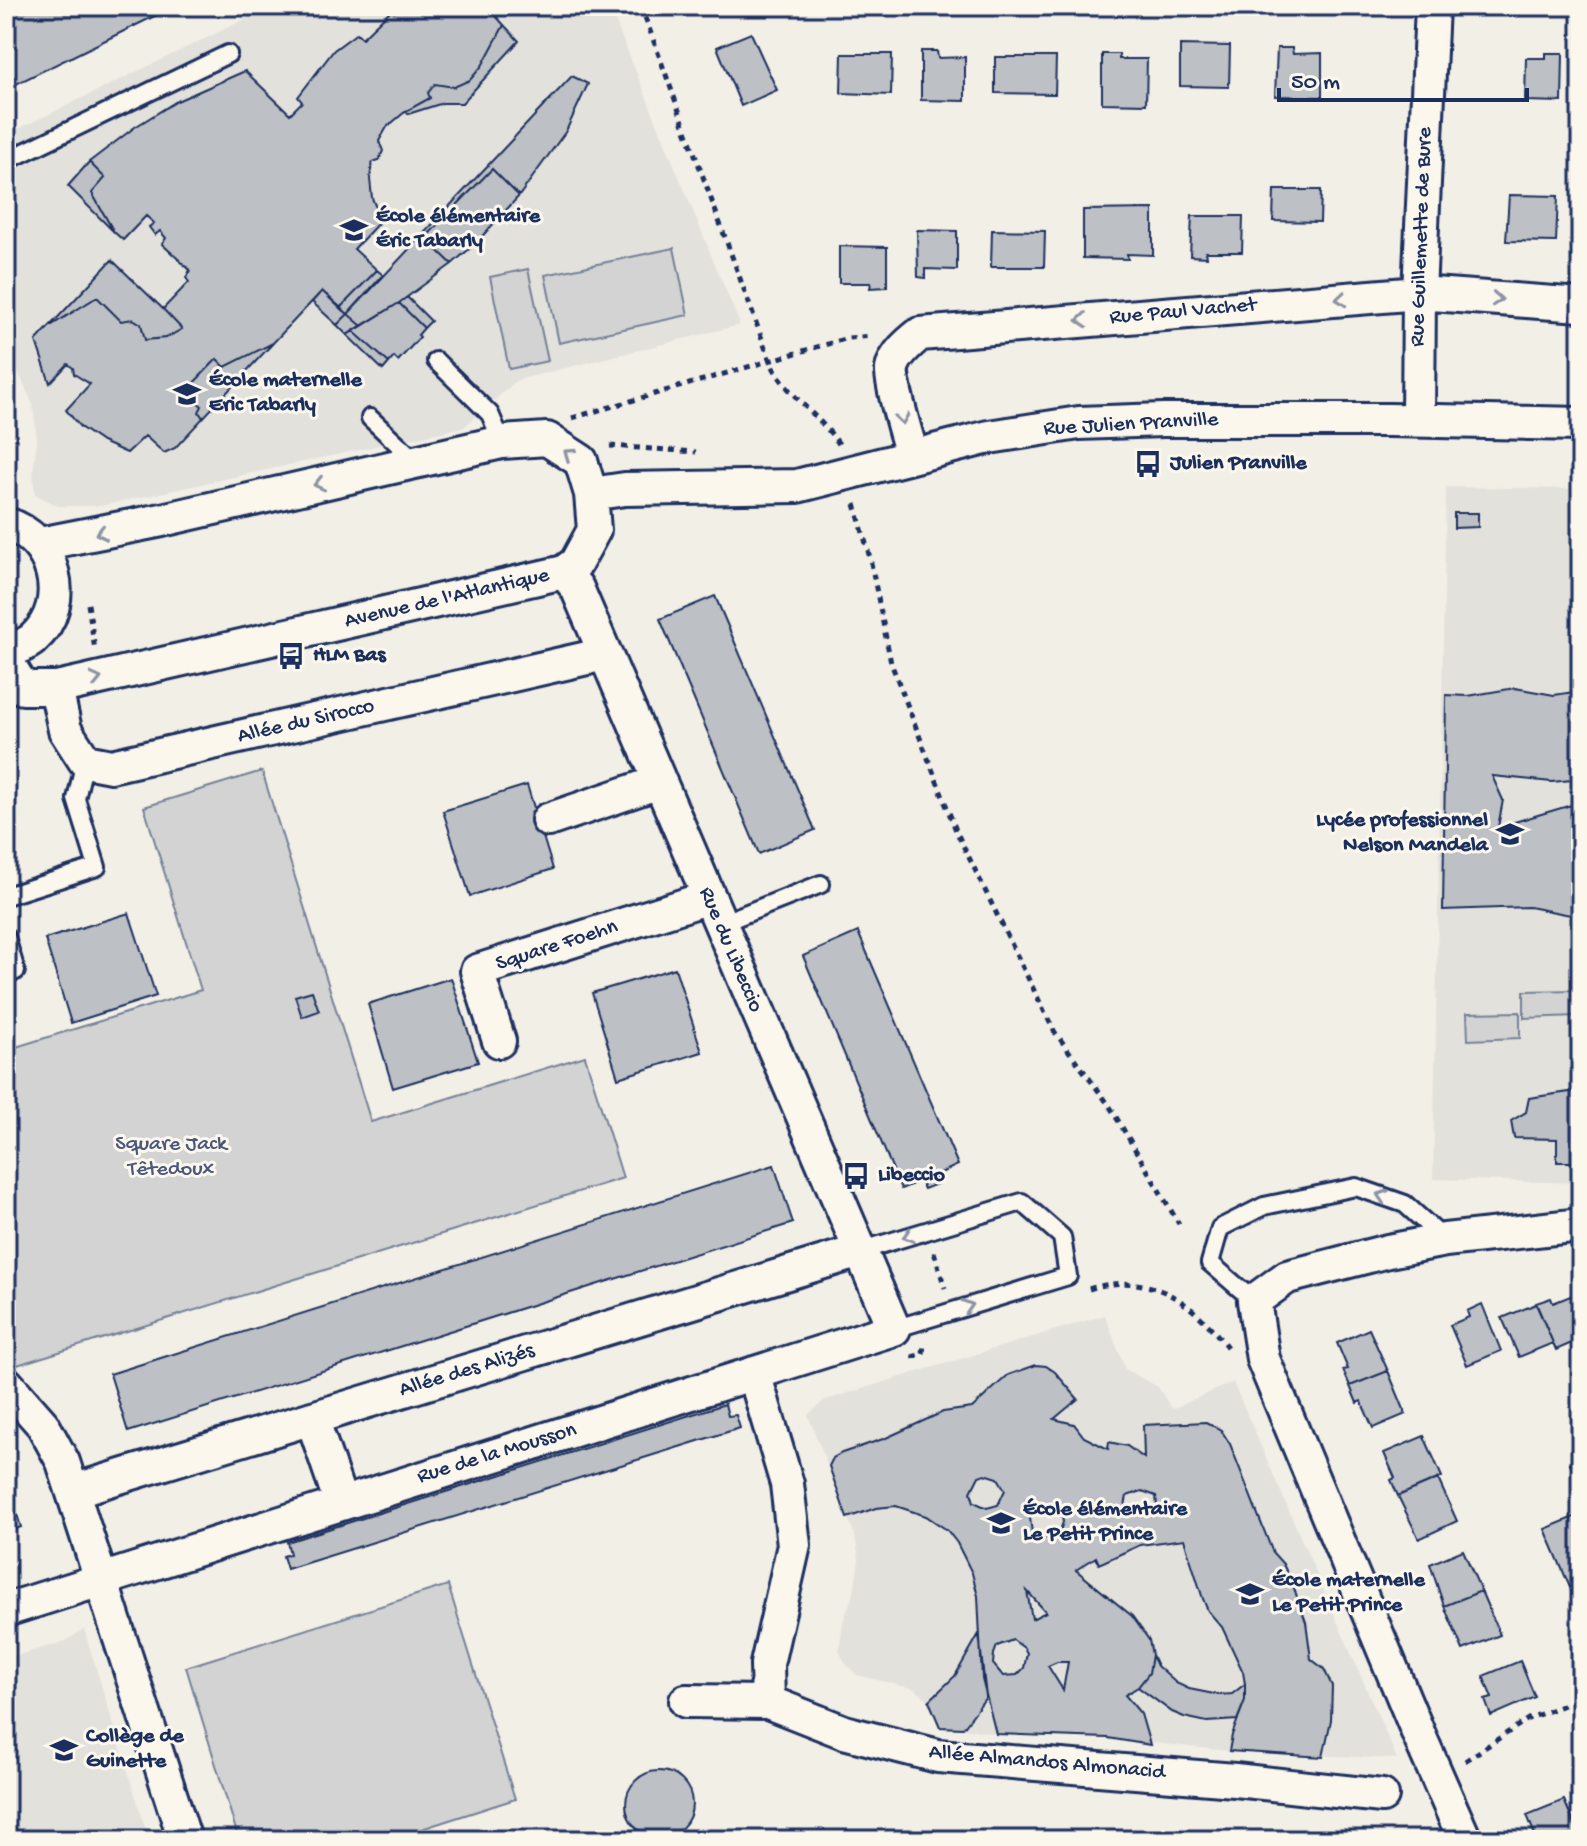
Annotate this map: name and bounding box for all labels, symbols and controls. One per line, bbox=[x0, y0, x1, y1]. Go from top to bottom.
scale bar bbox=[1279, 52, 1527, 102]
text: 50 m bbox=[1291, 69, 1340, 98]
street label: Rue Guillemette de Bure bbox=[1405, 126, 1439, 347]
place label: École élémentaire Éric Tabarly bbox=[376, 204, 541, 255]
school or university icon: École élémentaire Éric Tabarly bbox=[339, 215, 369, 245]
one-way arrow bbox=[1334, 290, 1347, 307]
one-way arrow bbox=[1491, 290, 1504, 307]
street label: Rue Paul Vachet bbox=[1109, 292, 1259, 331]
one-way arrow bbox=[1075, 311, 1088, 328]
place label: École maternelle Eric Tabarly bbox=[209, 368, 362, 419]
school or university icon: École maternelle Eric Tabarly bbox=[172, 379, 202, 409]
street label: Rue Julien Pranville bbox=[1043, 407, 1220, 443]
one-way arrow bbox=[893, 412, 910, 426]
one-way arrow bbox=[564, 449, 578, 464]
bus stop icon: Julien Pranville bbox=[1133, 449, 1163, 479]
place label: Julien Pranville bbox=[1169, 451, 1307, 477]
one-way arrow bbox=[313, 475, 326, 492]
one-way arrow bbox=[95, 524, 108, 541]
street label: Avenue de l'Atlantique bbox=[342, 563, 553, 635]
bus stop icon: HLM Bas bbox=[276, 641, 306, 671]
place label: HLM Bas bbox=[313, 643, 388, 669]
one-way arrow bbox=[89, 671, 102, 688]
street label: Allée du Sirocco bbox=[235, 694, 377, 750]
place label: Lycée professionnel Nelson Mandela bbox=[1316, 808, 1490, 859]
school or university icon: Lycée professionnel Nelson Mandela bbox=[1495, 819, 1525, 849]
street label: Rue du Libeccio bbox=[692, 883, 768, 1017]
street label: Square Foehn bbox=[493, 914, 622, 978]
park label: Square Jack Têtedoux bbox=[115, 1132, 229, 1183]
bus stop icon: Libeccio bbox=[841, 1161, 871, 1191]
place label: Libeccio bbox=[878, 1163, 946, 1189]
one-way arrow bbox=[1376, 1189, 1390, 1205]
one-way arrow bbox=[902, 1227, 915, 1243]
one-way arrow bbox=[961, 1299, 975, 1315]
street label: Allée des Alizés bbox=[396, 1338, 539, 1404]
street label: Rue de la Mousson bbox=[414, 1417, 580, 1491]
place label: École élémentaire Le Petit Prince bbox=[1023, 1497, 1188, 1548]
school or university icon: École élémentaire Le Petit Prince bbox=[986, 1508, 1016, 1538]
place label: École maternelle Le Petit Prince bbox=[1272, 1568, 1425, 1619]
school or university icon: École maternelle Le Petit Prince bbox=[1235, 1579, 1265, 1609]
place label: Collège de Guinette bbox=[85, 1724, 184, 1775]
school or university icon: Collège de Guinette bbox=[49, 1735, 79, 1765]
street label: Allée Almandos Almonacid bbox=[928, 1740, 1168, 1786]

